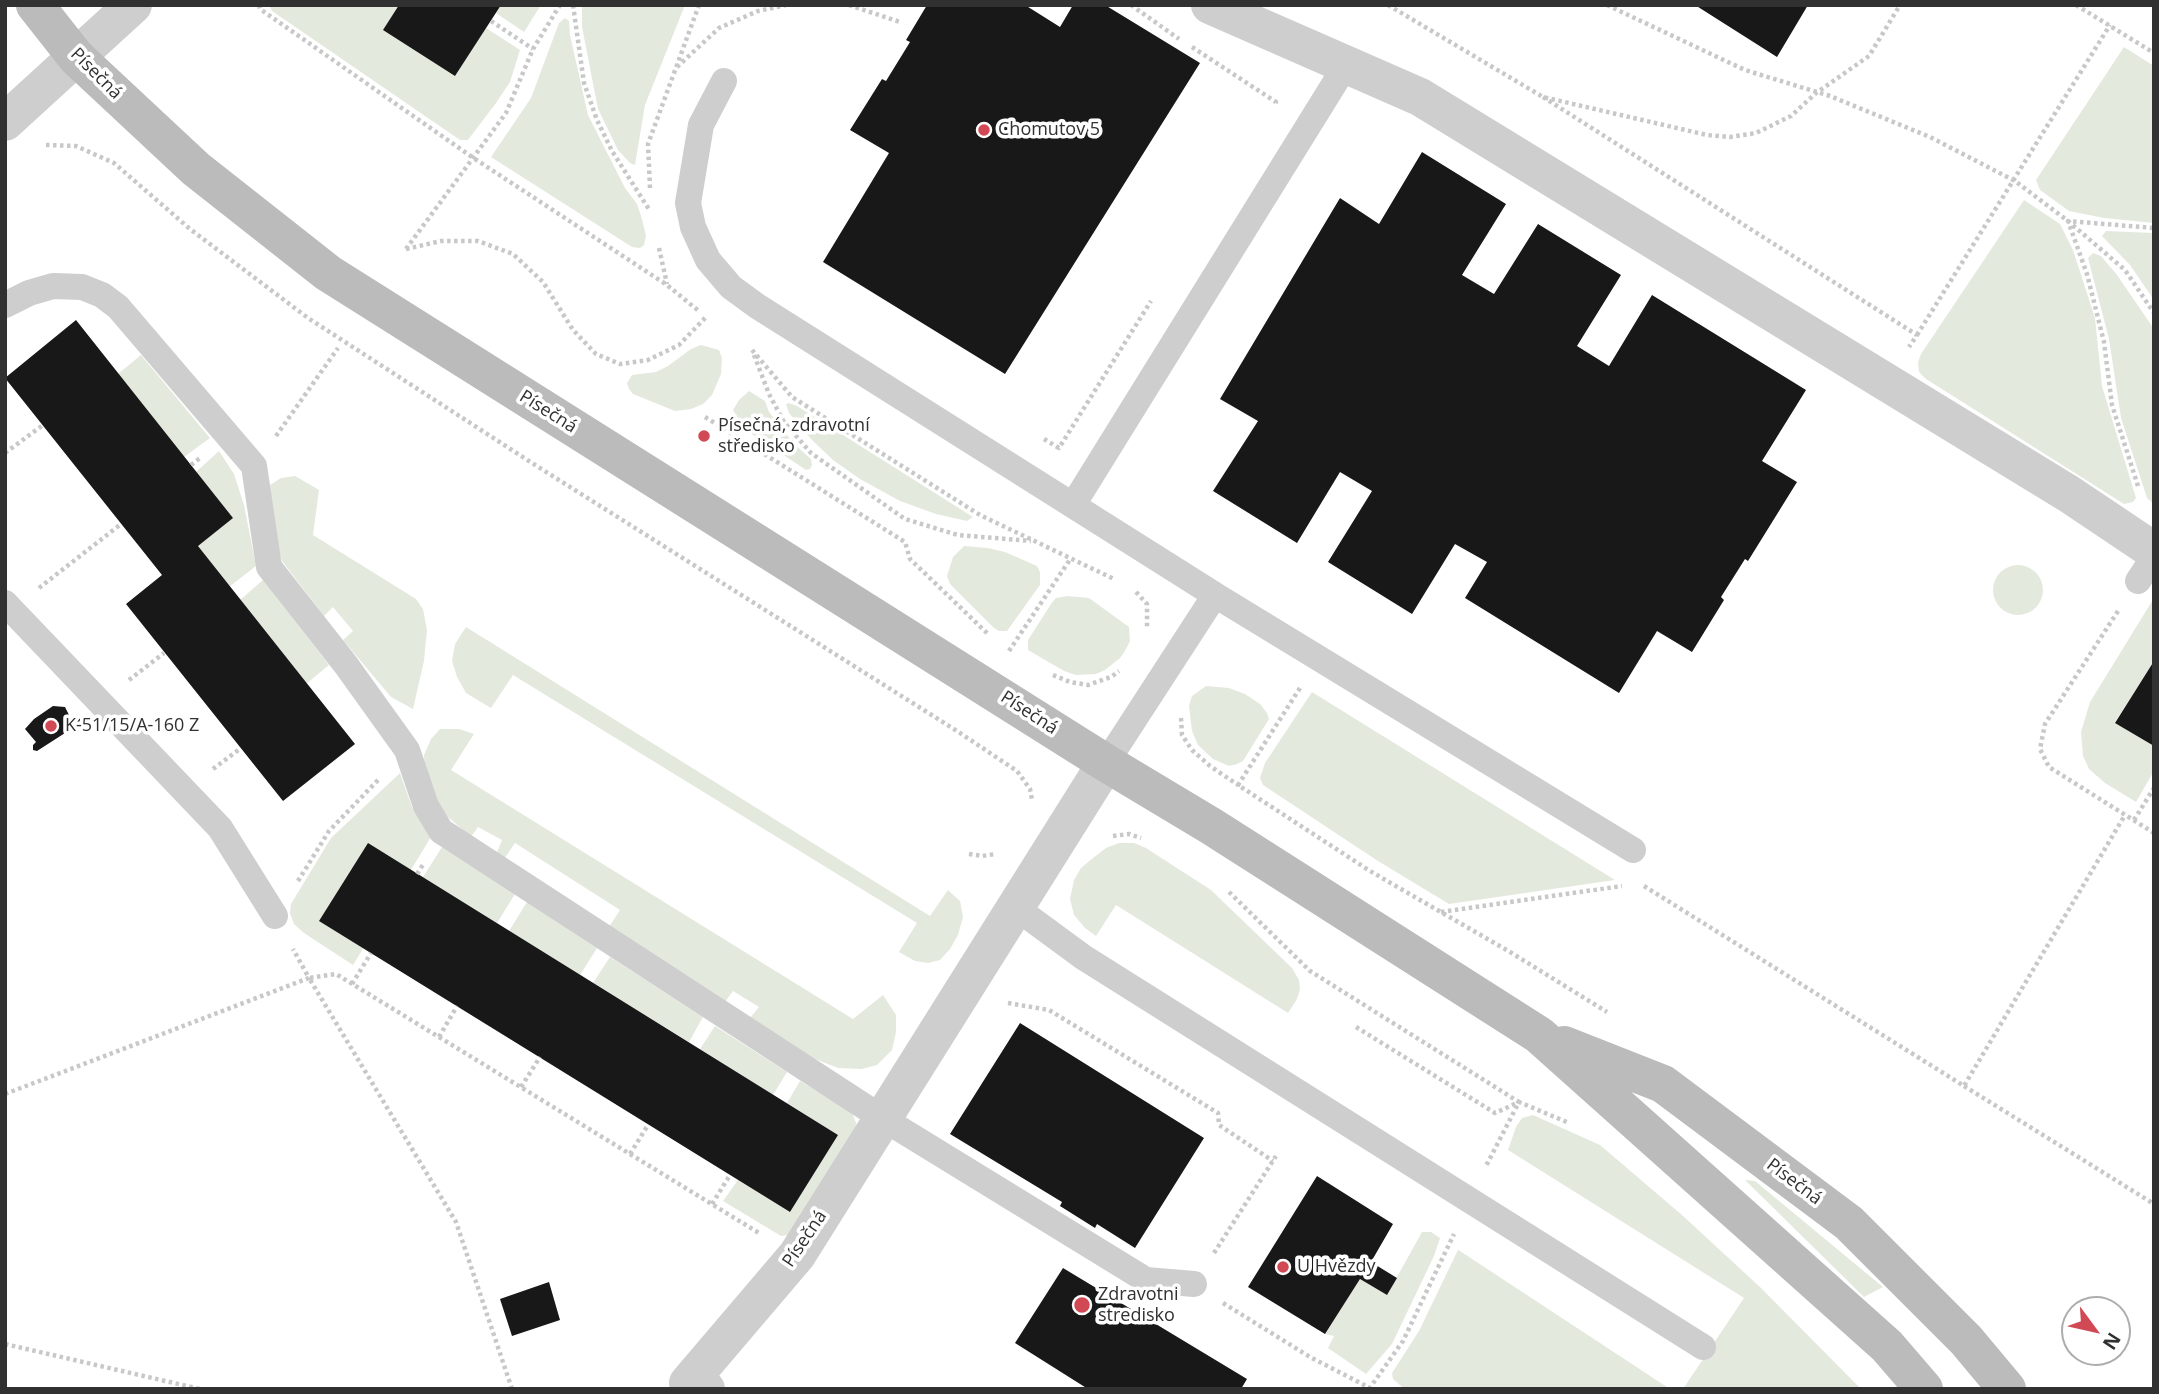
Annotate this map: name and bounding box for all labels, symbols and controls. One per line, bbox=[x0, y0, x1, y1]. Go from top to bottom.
street label: Písečná bbox=[66, 44, 126, 104]
place label: Chomutov 5 bbox=[998, 119, 1100, 141]
marker: Chomutov 5 bbox=[976, 122, 992, 138]
street label: Písečná bbox=[515, 386, 581, 438]
place label: Písečná, zdravotní středisko bbox=[718, 415, 870, 458]
marker: Písečná, zdravotní středisko bbox=[696, 428, 712, 444]
street label: Písečná bbox=[996, 687, 1062, 739]
place label: K-51/15/A-160 Z bbox=[65, 715, 199, 737]
marker: K-51/15/A-160 Z bbox=[43, 718, 59, 734]
street label: Písečná bbox=[1762, 1154, 1826, 1210]
street label: Písečná bbox=[778, 1207, 832, 1271]
place label: U Hvězdy bbox=[1297, 1256, 1376, 1278]
marker: U Hvězdy bbox=[1275, 1259, 1291, 1275]
place label: Zdravotni stredisko bbox=[1098, 1284, 1178, 1326]
marker: Zdravotni stredisko bbox=[1072, 1295, 1092, 1315]
north arrow bbox=[2061, 1296, 2131, 1366]
text: N bbox=[2097, 1328, 2127, 1355]

